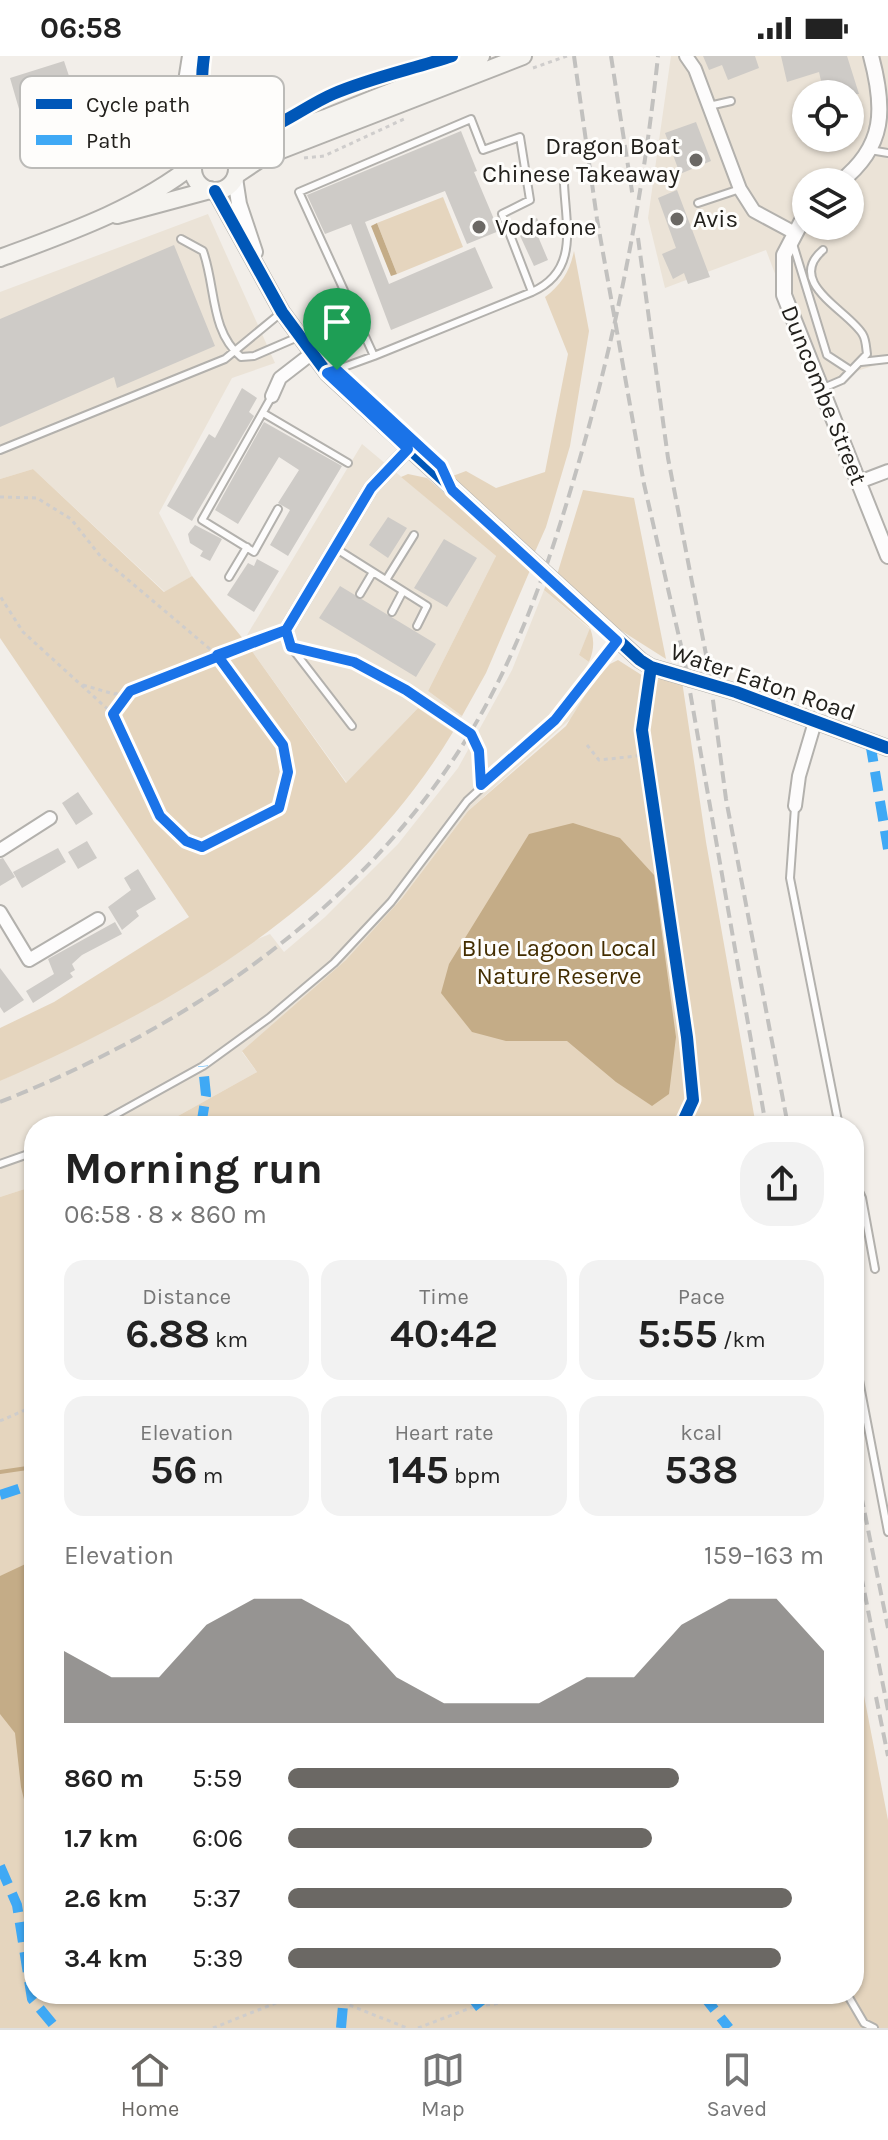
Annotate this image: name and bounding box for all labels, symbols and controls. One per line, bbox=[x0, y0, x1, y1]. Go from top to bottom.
text: 06:58 bbox=[40, 10, 122, 46]
legend bbox=[20, 76, 284, 168]
map controls bbox=[792, 80, 864, 240]
button: locate bbox=[792, 80, 864, 152]
text: Cycle path bbox=[86, 92, 190, 118]
text: Path bbox=[86, 128, 132, 154]
place label: Dragon Boat Chinese Takeaway bbox=[482, 132, 680, 188]
marker: Dragon Boat Chinese Takeaway bbox=[687, 151, 705, 169]
button: layers bbox=[792, 168, 864, 240]
place label: Avis bbox=[693, 205, 738, 233]
marker: Avis bbox=[668, 210, 686, 228]
place label: Vodafone bbox=[495, 213, 596, 241]
marker: Vodafone bbox=[470, 218, 488, 236]
pin bbox=[303, 288, 371, 370]
icon: arrive bbox=[315, 300, 359, 344]
street label: Duncombe Street bbox=[775, 301, 873, 489]
street label: Water Eaton Road bbox=[667, 637, 859, 727]
park label: Blue Lagoon Local Nature Reserve bbox=[461, 934, 657, 990]
button: share bbox=[740, 1142, 824, 1226]
text: Morning run bbox=[64, 1143, 323, 1194]
text: 06:58 · 8 × 860 m bbox=[64, 1199, 267, 1230]
text: Distance bbox=[142, 1284, 231, 1310]
text: Time bbox=[419, 1284, 469, 1310]
text: Pace bbox=[678, 1284, 725, 1310]
text: 6.88 bbox=[125, 1310, 210, 1357]
text: 40:42 bbox=[390, 1310, 498, 1357]
text: 5:55 bbox=[637, 1310, 718, 1357]
text: km bbox=[210, 1327, 248, 1353]
text: /km bbox=[718, 1327, 765, 1353]
text: Elevation bbox=[140, 1420, 233, 1446]
text: Heart rate bbox=[394, 1420, 494, 1446]
text: kcal bbox=[680, 1420, 722, 1446]
text: 56 bbox=[150, 1446, 198, 1493]
text: 145 bbox=[387, 1446, 449, 1493]
text: 538 bbox=[664, 1446, 738, 1493]
text: m bbox=[198, 1463, 223, 1489]
text: bpm bbox=[449, 1463, 501, 1489]
text: Elevation bbox=[64, 1540, 174, 1571]
text: 159–163 m bbox=[704, 1540, 824, 1571]
text: 860 m bbox=[64, 1763, 144, 1794]
text: 5:59 bbox=[192, 1763, 242, 1794]
text: 1.7 km bbox=[64, 1823, 138, 1854]
text: 6:06 bbox=[192, 1823, 243, 1854]
text: 2.6 km bbox=[64, 1883, 148, 1914]
text: 5:37 bbox=[192, 1883, 240, 1914]
text: 3.4 km bbox=[64, 1943, 148, 1974]
text: 5:39 bbox=[192, 1943, 243, 1974]
tab: Home bbox=[121, 2048, 179, 2122]
tab: Map bbox=[421, 2048, 465, 2122]
tab: Saved bbox=[706, 2048, 767, 2122]

